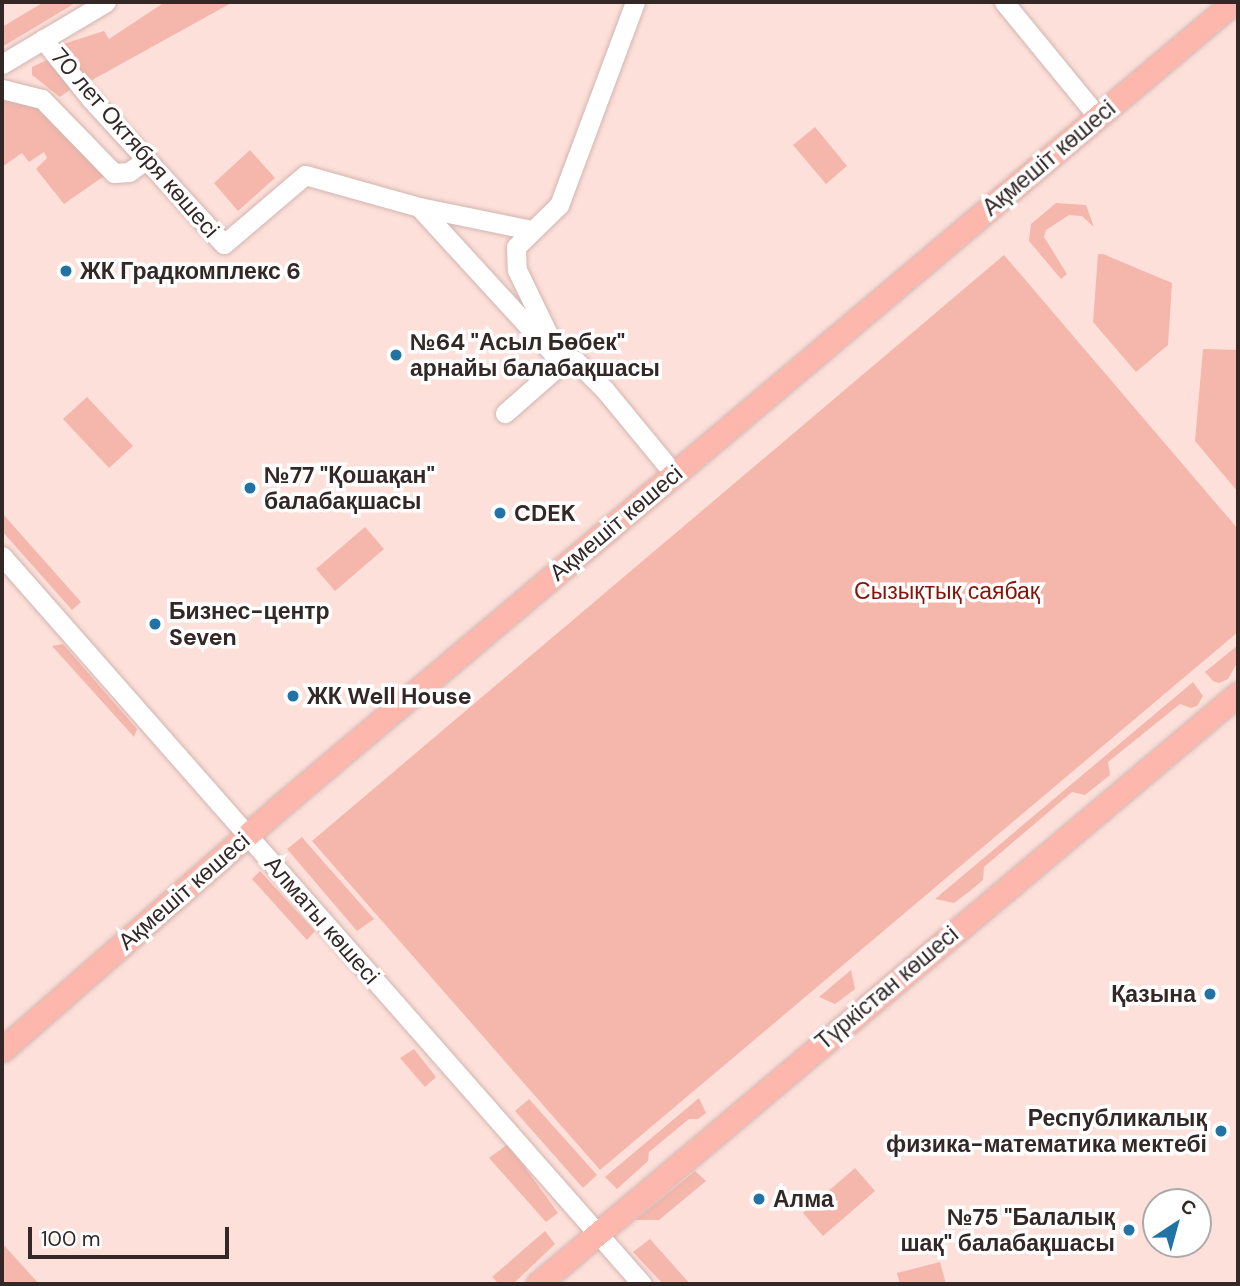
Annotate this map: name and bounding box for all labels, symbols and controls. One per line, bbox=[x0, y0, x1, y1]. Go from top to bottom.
street label: 70 лет Октября көшесі bbox=[45, 43, 225, 243]
street label: Ақмешіт көшесі bbox=[977, 94, 1121, 222]
place label: ЖК Градкомплекс 6 bbox=[80, 257, 301, 285]
marker: ЖК Градкомплекс 6 bbox=[58, 263, 74, 279]
place label: №64 "Асыл Бөбек" арнайы балабақшасы bbox=[410, 328, 660, 382]
marker: №64 "Асыл Бөбек" арнайы балабақшасы bbox=[388, 347, 404, 363]
street label: Ақмешіт көшесі bbox=[544, 459, 688, 587]
place label: №77 "Қошақан" балабақшасы bbox=[264, 461, 435, 515]
marker: №77 "Қошақан" балабақшасы bbox=[242, 480, 258, 496]
place label: CDEK bbox=[514, 499, 576, 527]
marker: CDEK bbox=[492, 505, 508, 521]
park label: Сызықтық саябақ bbox=[854, 577, 1040, 605]
place label: Бизнес-центр Seven bbox=[169, 597, 330, 651]
marker: Бизнес-центр Seven bbox=[147, 616, 163, 632]
place label: ЖК Well House bbox=[307, 682, 472, 710]
marker: ЖК Well House bbox=[285, 688, 301, 704]
street label: Ақмешіт көшесі bbox=[113, 826, 255, 956]
street label: Алматы көшесі bbox=[259, 850, 385, 990]
street label: Түркістан көшесі bbox=[810, 920, 964, 1056]
place label: Қазына bbox=[1111, 980, 1196, 1008]
marker: Қазына bbox=[1202, 986, 1218, 1002]
place label: Республикалық физика-математика мектебі bbox=[886, 1104, 1207, 1158]
marker: Республикалық физика-математика мектебі bbox=[1213, 1123, 1229, 1139]
place label: Алма bbox=[773, 1185, 834, 1213]
north arrow bbox=[1142, 1188, 1212, 1258]
marker: Алма bbox=[751, 1191, 767, 1207]
text: С bbox=[1176, 1193, 1201, 1221]
place label: №75 "Балалық шақ" балабақшасы bbox=[900, 1203, 1115, 1257]
scale bar bbox=[32, 1212, 233, 1256]
marker: №75 "Балалық шақ" балабақшасы bbox=[1121, 1222, 1137, 1238]
text: 100 m bbox=[41, 1225, 101, 1253]

